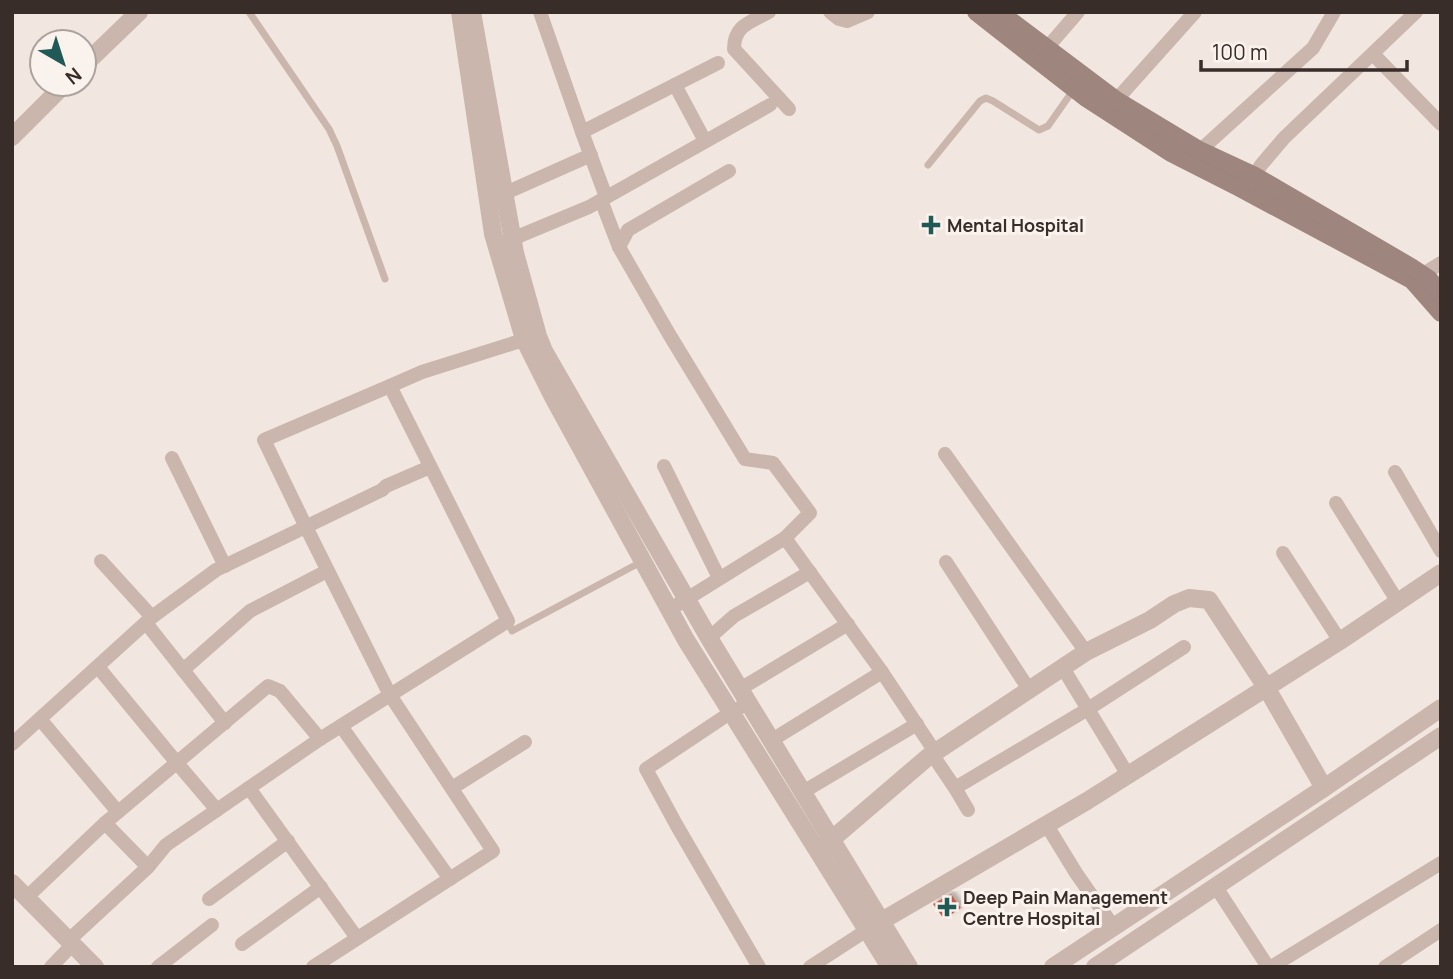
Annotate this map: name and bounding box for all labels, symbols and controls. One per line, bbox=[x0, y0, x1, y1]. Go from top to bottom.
north arrow bbox=[28, 28, 98, 98]
scale bar bbox=[1201, 28, 1408, 72]
text: 100 m bbox=[1212, 38, 1268, 66]
text: N bbox=[60, 62, 87, 91]
place label: Mental Hospital bbox=[947, 213, 1084, 237]
marker: Mental Hospital bbox=[921, 215, 941, 235]
place label: Deep Pain Management Centre Hospital bbox=[963, 885, 1168, 930]
marker: Deep Pain Management Centre Hospital bbox=[937, 897, 957, 917]

